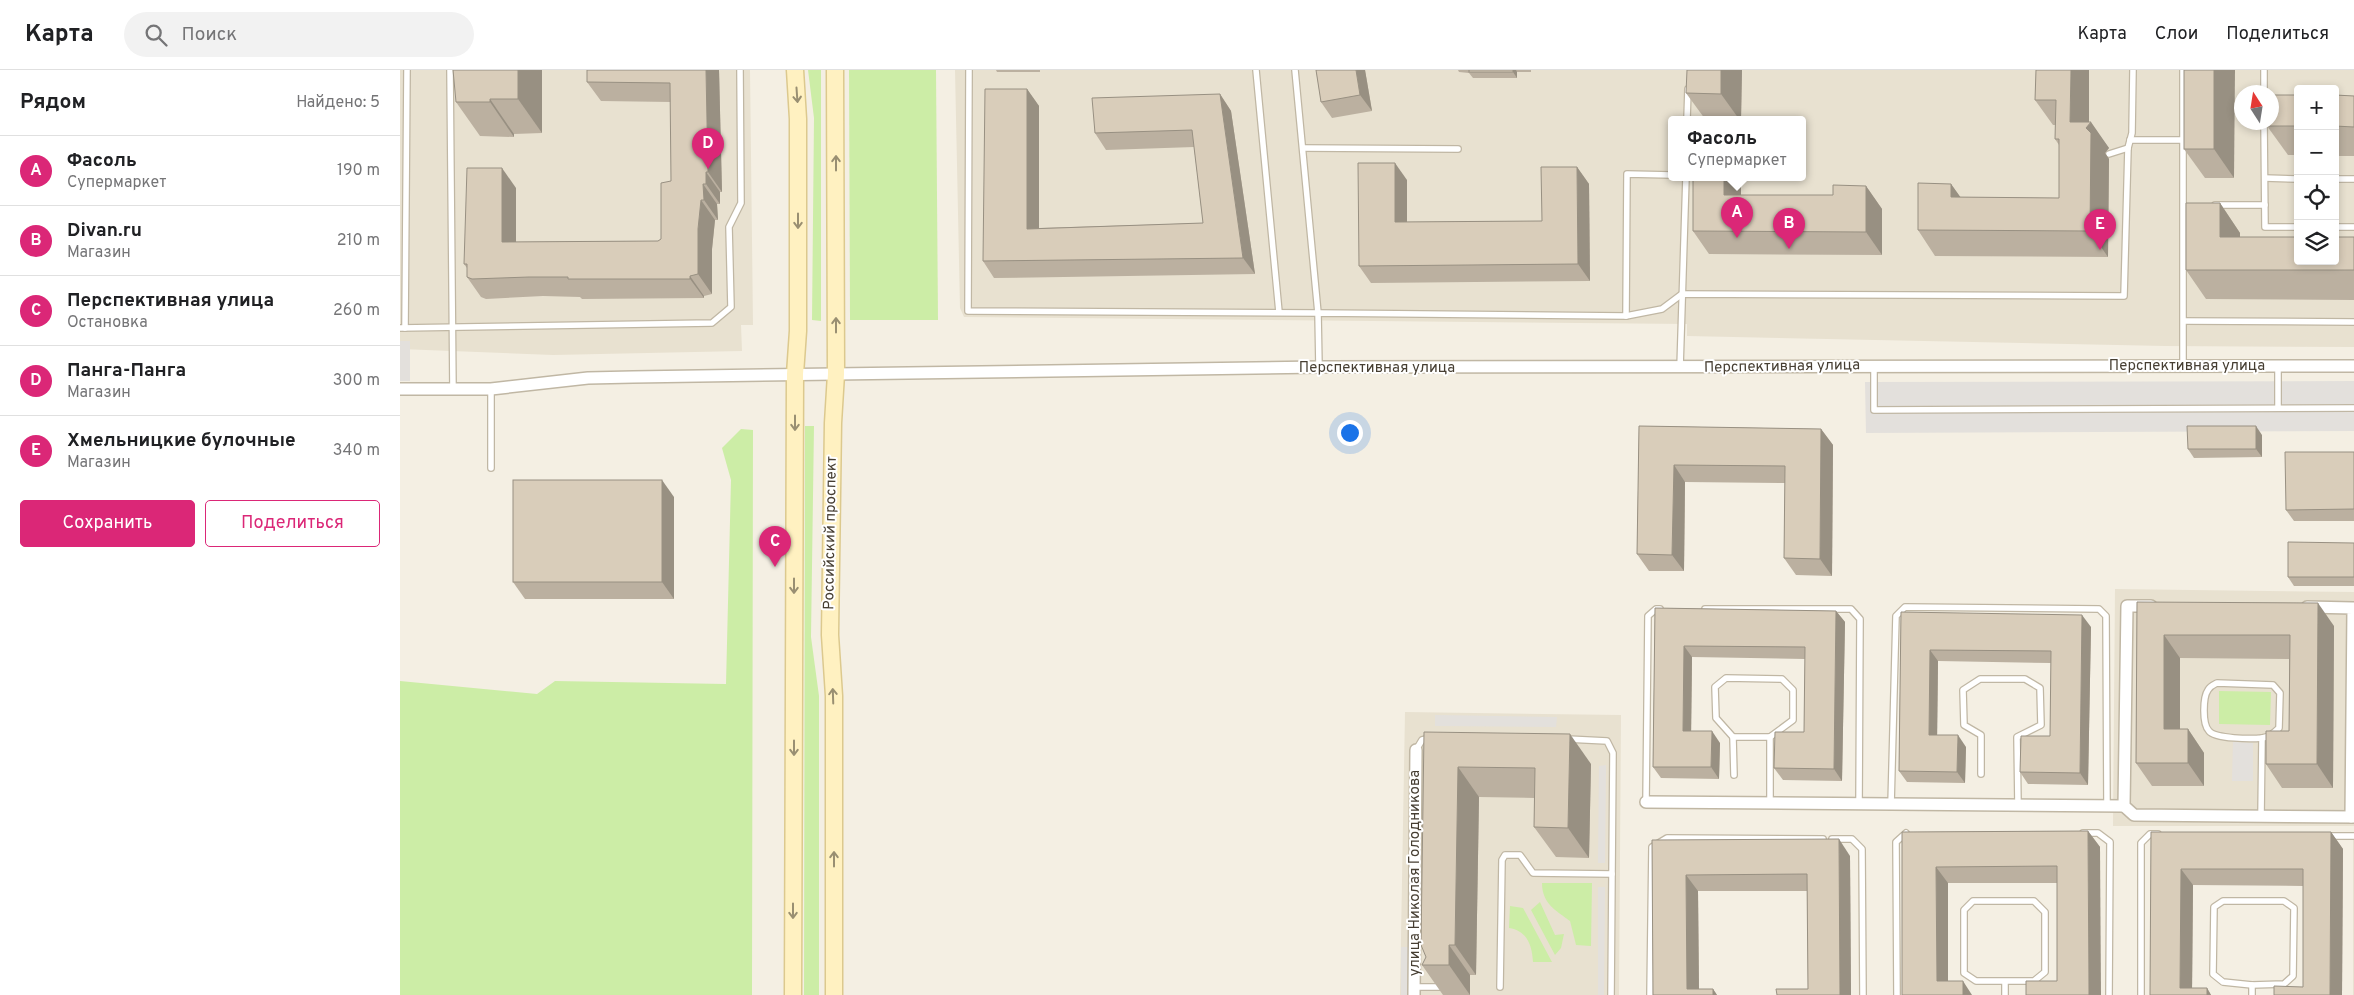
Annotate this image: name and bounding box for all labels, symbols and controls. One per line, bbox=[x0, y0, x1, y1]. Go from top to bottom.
search box bbox=[124, 12, 474, 57]
text: Карта bbox=[25, 20, 94, 50]
icon: search bbox=[142, 21, 170, 49]
text: Поиск bbox=[182, 23, 237, 47]
text: Карта bbox=[2077, 23, 2127, 46]
text: Слои bbox=[2155, 23, 2198, 46]
text: Поделиться bbox=[2226, 23, 2329, 46]
north arrow bbox=[2234, 85, 2279, 130]
map controls bbox=[2294, 85, 2339, 265]
button: + bbox=[2294, 85, 2339, 130]
one-way arrow bbox=[792, 86, 801, 102]
text: Рядом bbox=[20, 89, 86, 116]
text: Найдено: 5 bbox=[296, 93, 380, 113]
popup bbox=[1668, 116, 1806, 181]
text: Фасоль bbox=[1687, 127, 1757, 151]
pin: D bbox=[692, 128, 724, 169]
button: − bbox=[2294, 130, 2339, 175]
text: Фасоль bbox=[67, 149, 137, 173]
text: Супермаркет bbox=[1687, 151, 1787, 171]
one-way arrow bbox=[831, 155, 841, 171]
text: A bbox=[30, 161, 42, 181]
text: 190 m bbox=[337, 161, 380, 181]
text: Супермаркет bbox=[67, 173, 167, 193]
button: locate bbox=[2294, 175, 2339, 220]
pin: A bbox=[1721, 197, 1753, 238]
pin: B bbox=[1773, 208, 1805, 249]
pin: E bbox=[2084, 209, 2116, 250]
one-way arrow bbox=[793, 212, 803, 228]
text: Divan.ru bbox=[67, 219, 142, 243]
button: layers bbox=[2294, 220, 2339, 265]
text: B bbox=[30, 231, 42, 251]
text: 210 m bbox=[337, 231, 380, 251]
text: Магазин bbox=[67, 243, 131, 263]
text: Перспективная улица bbox=[67, 289, 274, 313]
text: C bbox=[31, 301, 41, 321]
text: 260 m bbox=[333, 301, 380, 321]
text: Остановка bbox=[67, 313, 148, 333]
one-way arrow bbox=[831, 317, 841, 334]
street label: Перспективная улица bbox=[1704, 356, 1860, 378]
street label: Перспективная улица bbox=[2109, 357, 2265, 376]
text: Панга-Панга bbox=[67, 359, 186, 383]
street label: Перспективная улица bbox=[1299, 359, 1455, 378]
text: D bbox=[30, 371, 42, 391]
text: 300 m bbox=[333, 371, 380, 391]
text: Магазин bbox=[67, 383, 131, 403]
one-way arrow bbox=[790, 414, 800, 431]
your location bbox=[1337, 420, 1363, 446]
text: Хмельницкие булочные bbox=[67, 429, 296, 453]
text: E bbox=[31, 441, 41, 461]
text: 340 m bbox=[333, 441, 380, 461]
text: Магазин bbox=[67, 453, 131, 473]
street label: Российский проспект bbox=[820, 456, 842, 610]
button: Сохранить bbox=[20, 500, 195, 547]
button: Поделиться bbox=[205, 500, 380, 547]
pin: C bbox=[759, 526, 791, 567]
one-way arrow bbox=[789, 577, 799, 593]
one-way arrow bbox=[829, 689, 838, 705]
one-way arrow bbox=[789, 740, 799, 756]
street label: улица Николая Голодникова bbox=[1406, 770, 1425, 976]
one-way arrow bbox=[829, 851, 839, 868]
one-way arrow bbox=[788, 902, 798, 918]

